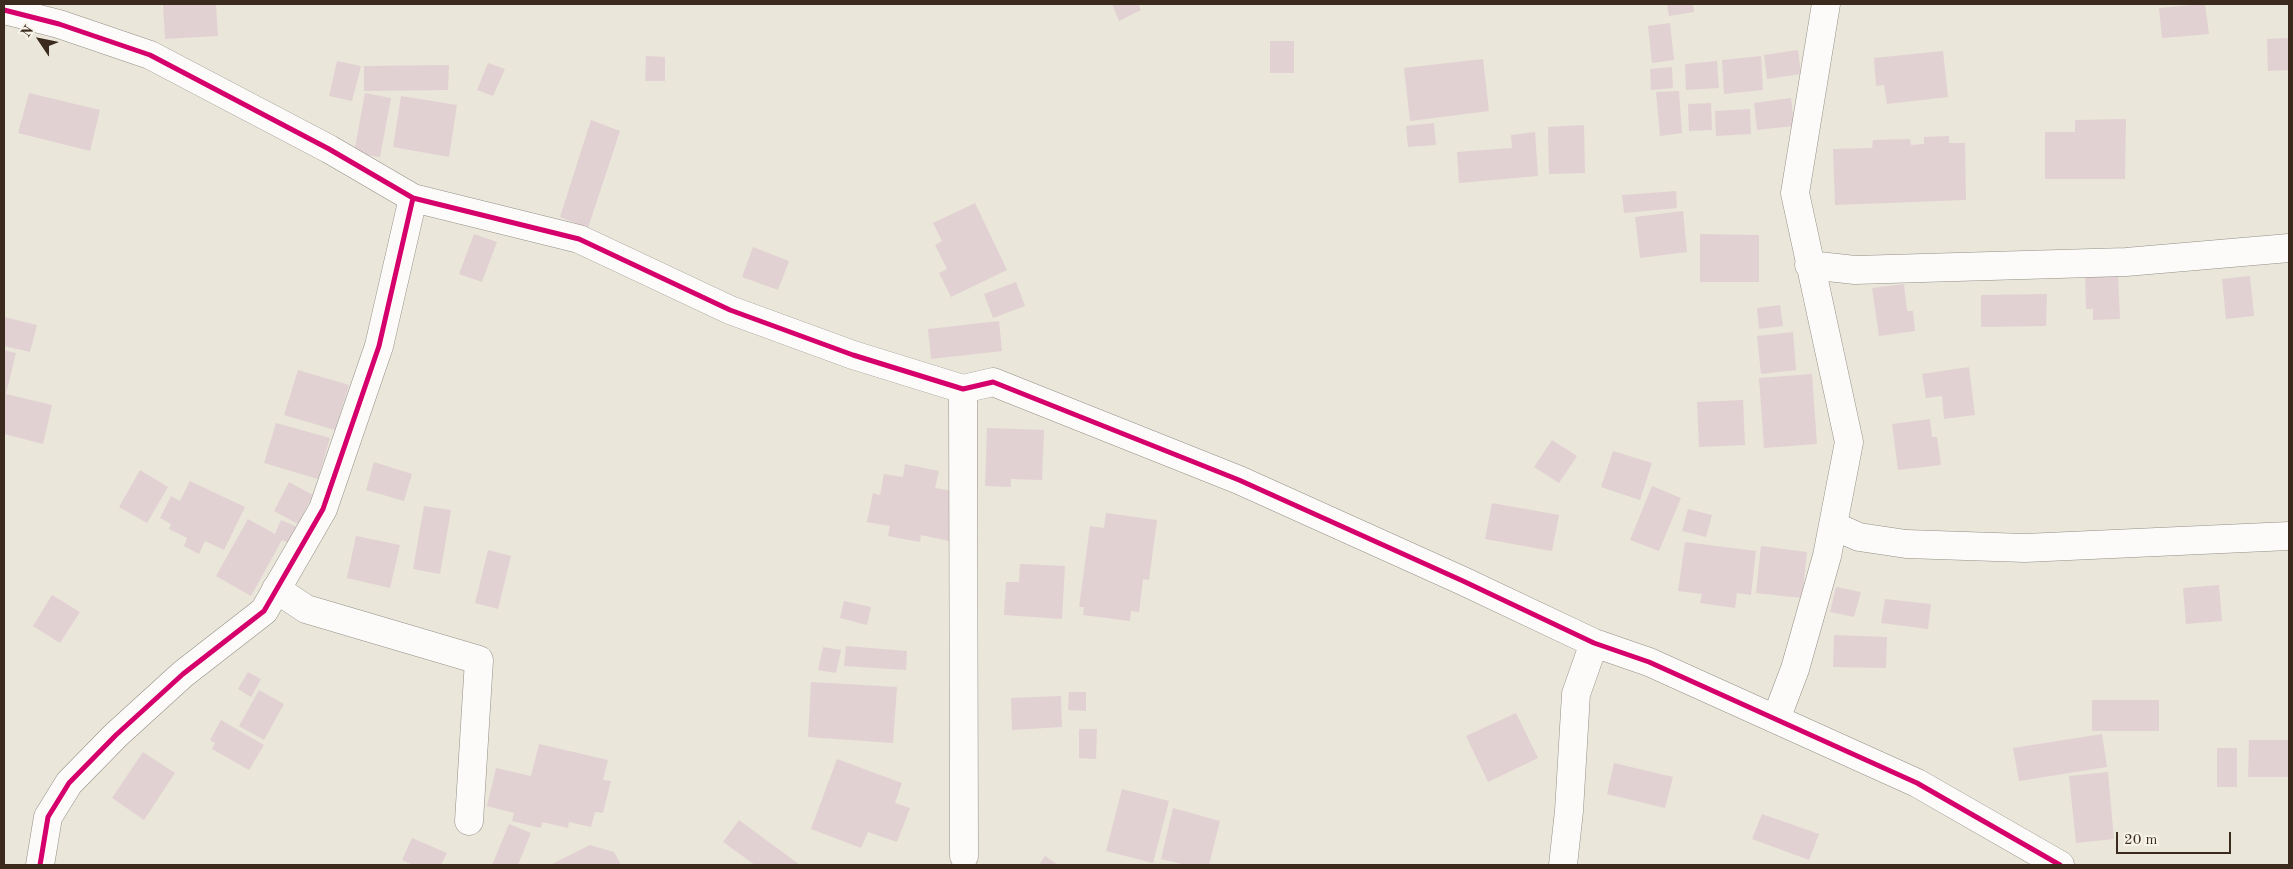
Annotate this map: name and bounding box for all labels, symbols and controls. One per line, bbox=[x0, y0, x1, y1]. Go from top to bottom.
north arrow bbox=[15, 15, 65, 65]
text: N bbox=[19, 23, 36, 40]
scale bar bbox=[2118, 822, 2233, 854]
text: 20 m bbox=[2124, 833, 2158, 848]

